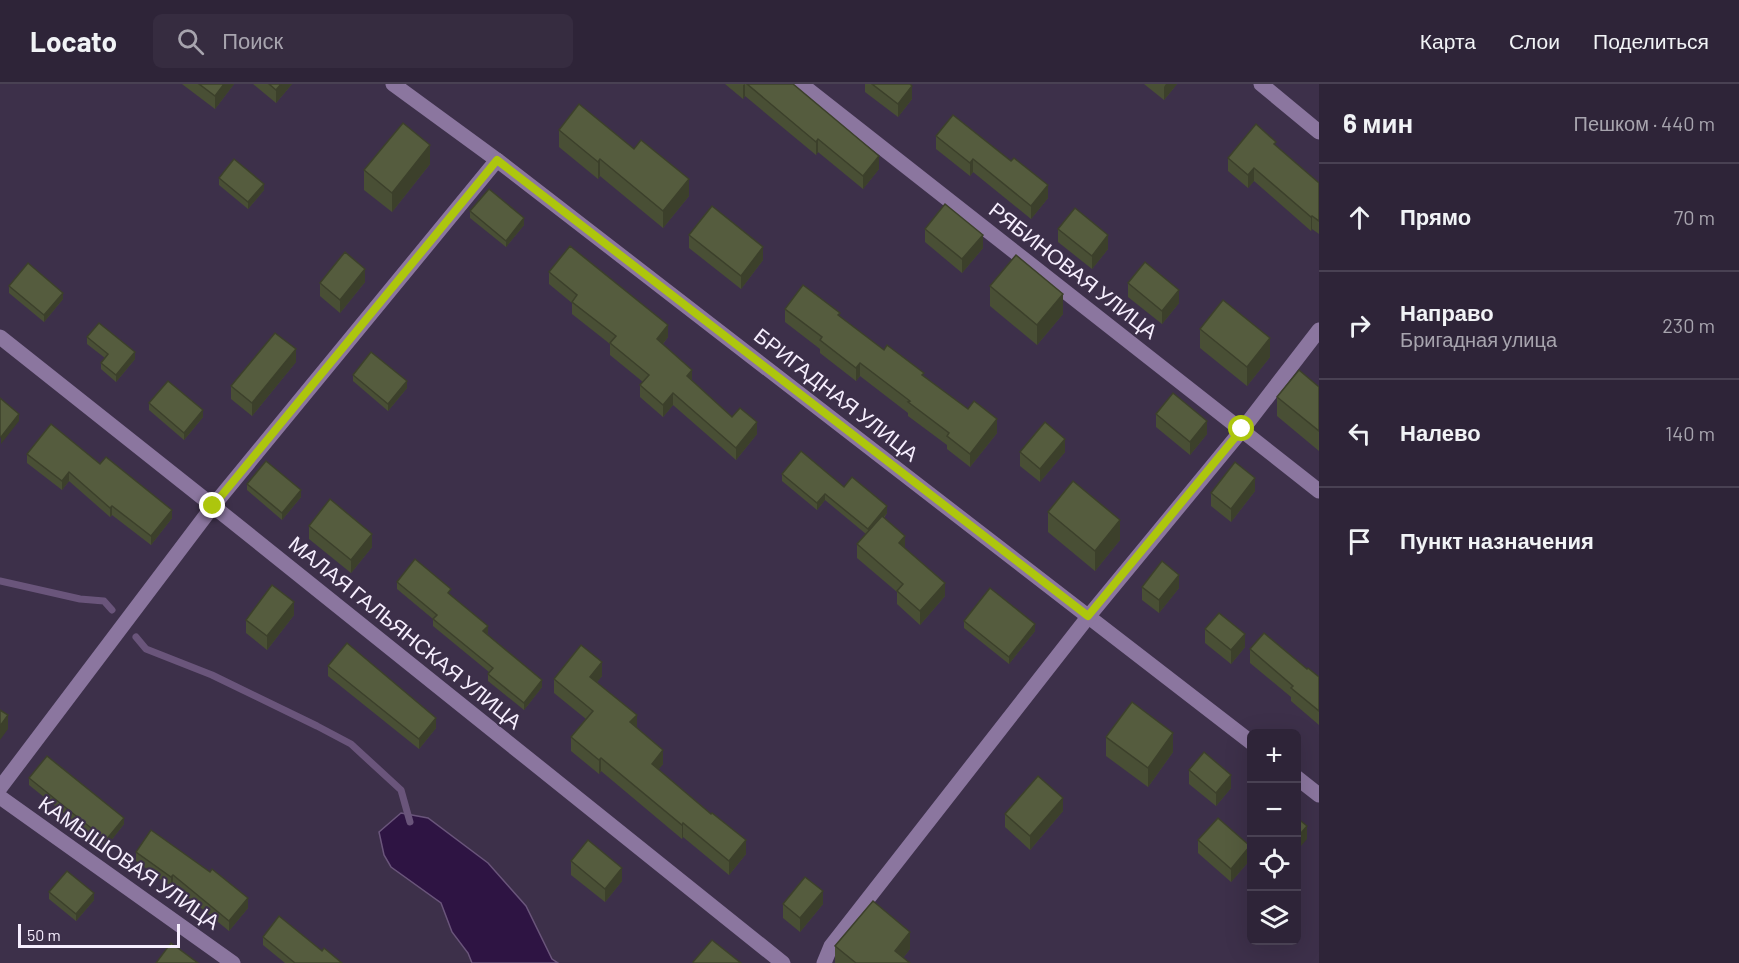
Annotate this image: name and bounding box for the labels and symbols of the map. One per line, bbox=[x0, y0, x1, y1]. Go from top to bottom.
street label: РЯБИНОВАЯ УЛИЦА bbox=[985, 196, 1163, 343]
street label: БРИГАДНАЯ УЛИЦА bbox=[750, 322, 924, 466]
route start bbox=[1228, 415, 1254, 441]
route end bbox=[199, 492, 225, 518]
street label: МАЛАЯ ГАЛЬЯНСКАЯ УЛИЦА bbox=[284, 530, 527, 734]
street label: КАМЫШОВАЯ УЛИЦА bbox=[34, 790, 225, 934]
scale bar bbox=[18, 921, 180, 948]

